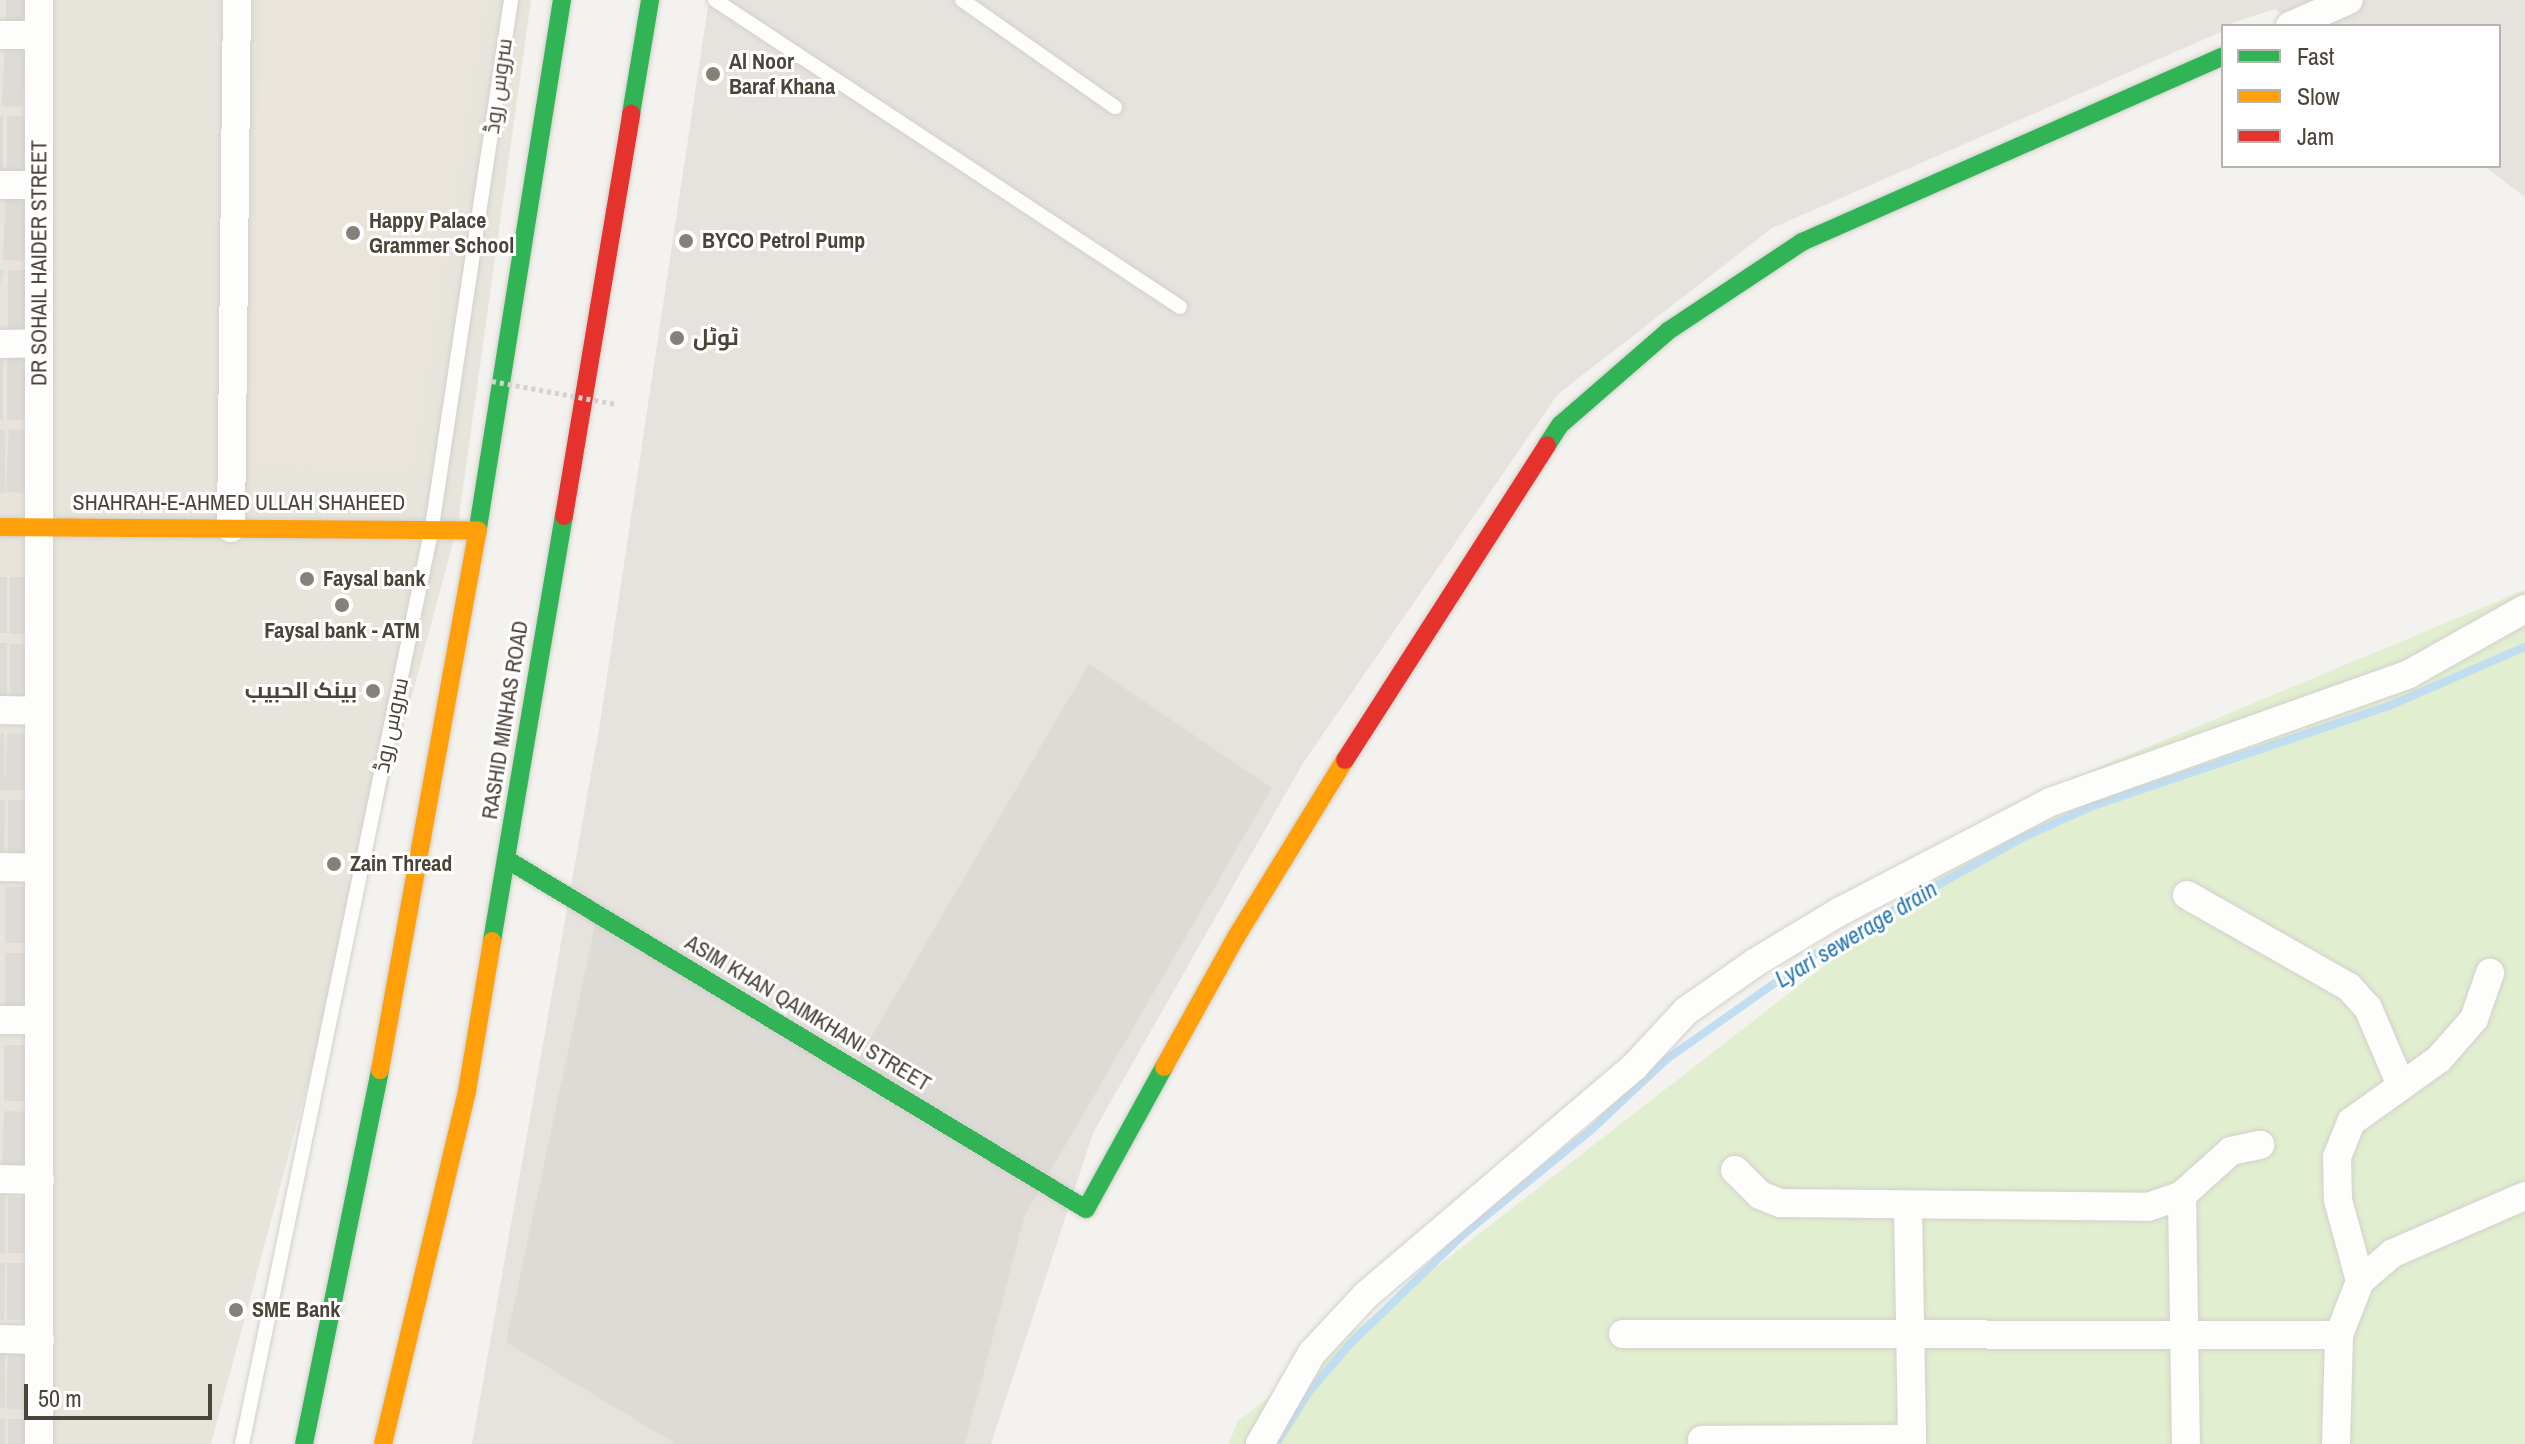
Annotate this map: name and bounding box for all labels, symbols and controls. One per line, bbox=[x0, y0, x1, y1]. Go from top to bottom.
legend bbox=[2221, 24, 2501, 168]
street label: سروس روڈ bbox=[478, 36, 518, 136]
text: Fast bbox=[2297, 40, 2334, 72]
place label: Al Noor Baraf Khana bbox=[729, 48, 835, 100]
marker: Al Noor Baraf Khana bbox=[704, 65, 722, 83]
text: Slow bbox=[2297, 80, 2340, 112]
text: Jam bbox=[2297, 120, 2334, 152]
street label: DR SOHAIL HAIDER STREET bbox=[26, 140, 52, 386]
place label: Happy Palace Grammer School bbox=[369, 207, 514, 258]
marker: Happy Palace Grammer School bbox=[344, 224, 362, 242]
place label: BYCO Petrol Pump bbox=[702, 228, 865, 254]
marker: BYCO Petrol Pump bbox=[677, 232, 695, 250]
place label: ٹوٹل bbox=[693, 325, 739, 351]
marker: ٹوٹل bbox=[668, 329, 686, 347]
street label: SHAHRAH-E-AHMED ULLAH SHAHEED bbox=[73, 490, 405, 516]
place label: Faysal bank bbox=[323, 566, 425, 592]
marker: Faysal bank bbox=[298, 570, 316, 588]
marker: Faysal bank - ATM bbox=[333, 596, 351, 614]
place label: Faysal bank - ATM bbox=[264, 618, 420, 644]
street label: RASHID MINHAS ROAD bbox=[476, 619, 534, 821]
street label: سروس روڈ bbox=[368, 675, 414, 775]
place label: بينک الحبيب bbox=[245, 678, 357, 704]
marker: بينک الحبيب bbox=[364, 682, 382, 700]
place label: Zain Thread bbox=[350, 851, 452, 877]
marker: Zain Thread bbox=[325, 855, 343, 873]
water label: Lyari sewerage drain bbox=[1770, 874, 1942, 994]
street label: ASIM KHAN QAIMKHANI STREET bbox=[680, 929, 936, 1097]
place label: SME Bank bbox=[252, 1297, 340, 1323]
marker: SME Bank bbox=[227, 1301, 245, 1319]
scale bar bbox=[28, 1368, 216, 1418]
text: 50 m bbox=[38, 1382, 82, 1414]

